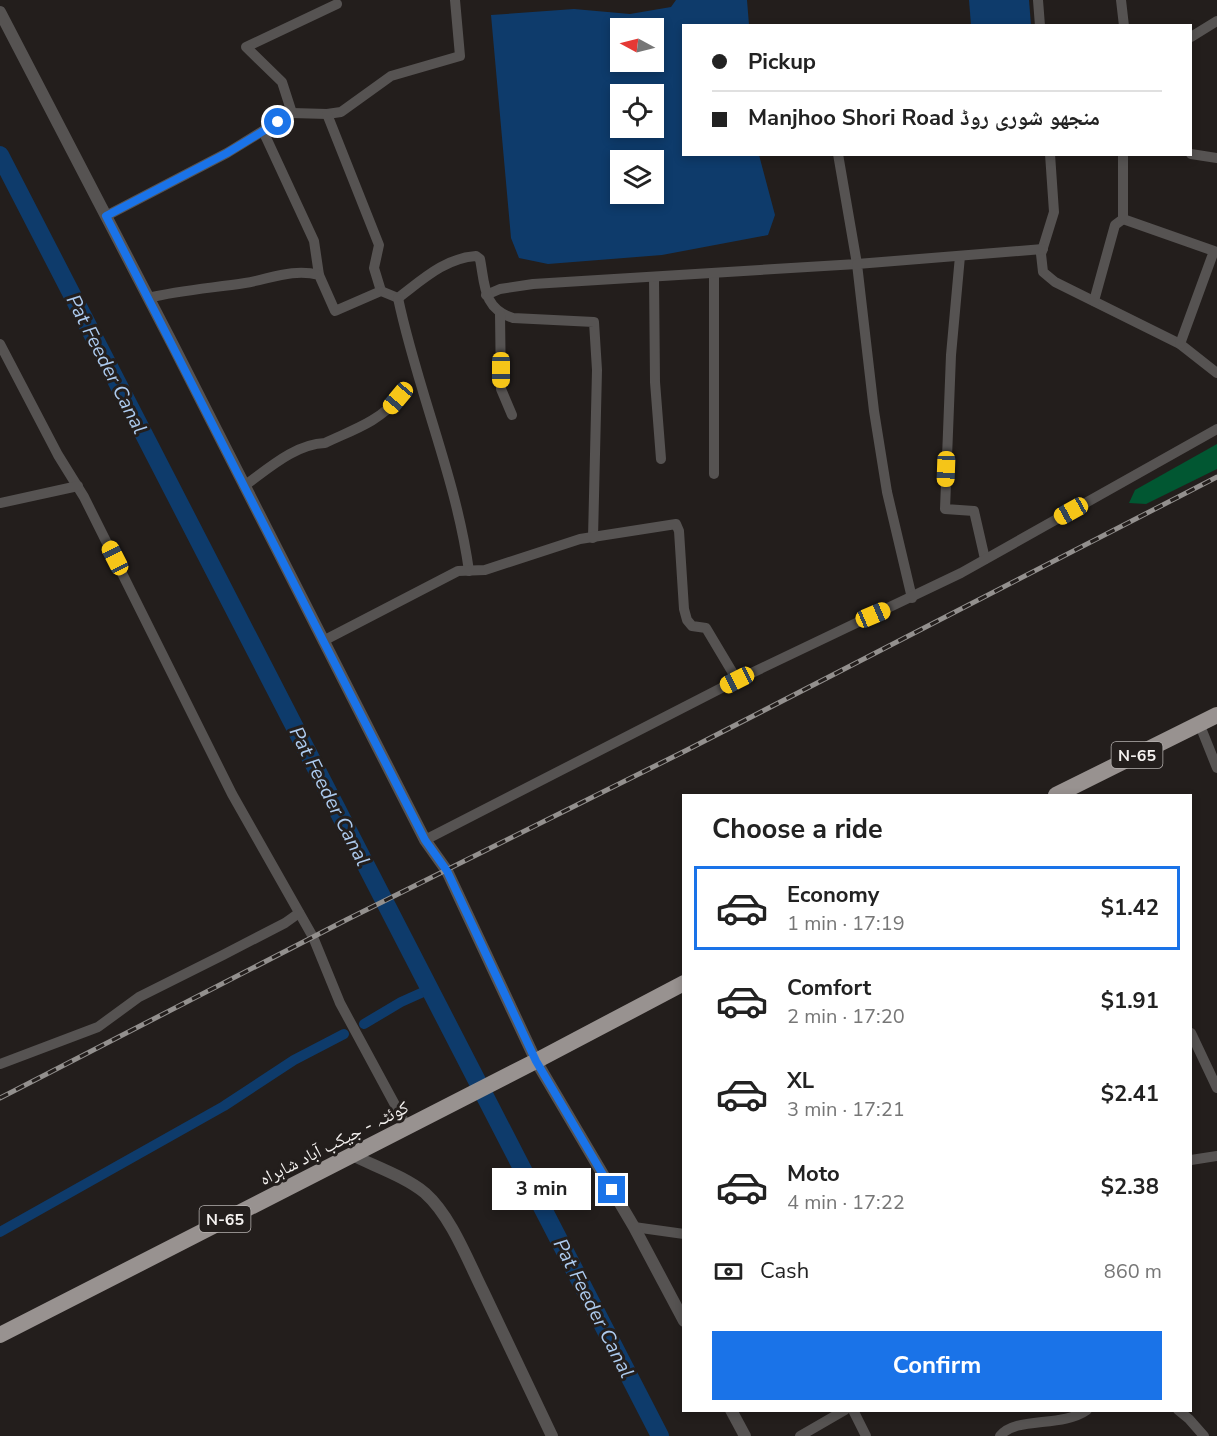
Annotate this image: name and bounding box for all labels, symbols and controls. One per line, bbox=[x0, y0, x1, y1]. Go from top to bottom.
north arrow bbox=[610, 18, 664, 72]
map controls bbox=[610, 18, 664, 204]
text: Pickup bbox=[748, 47, 816, 77]
button: locate bbox=[610, 84, 664, 138]
text: Manjhoo Shori Road منجھو شوری روڈ bbox=[748, 103, 1100, 133]
route start bbox=[264, 108, 291, 135]
button: layers bbox=[610, 150, 664, 204]
water label: Pat Feeder Canal bbox=[60, 290, 153, 439]
car bbox=[492, 352, 510, 388]
car bbox=[380, 378, 416, 418]
car bbox=[936, 451, 956, 487]
car bbox=[1051, 494, 1091, 528]
car bbox=[99, 538, 131, 578]
car bbox=[853, 600, 893, 630]
car bbox=[717, 664, 757, 696]
water label: Pat Feeder Canal bbox=[283, 722, 376, 871]
road number: N-65 bbox=[1112, 742, 1162, 768]
text: Choose a ride bbox=[712, 811, 883, 848]
text: Economy bbox=[787, 880, 879, 910]
icon: car bbox=[715, 881, 769, 935]
text: $1.42 bbox=[1101, 893, 1159, 923]
text: 1 min · 17:19 bbox=[787, 910, 905, 937]
text: Comfort bbox=[787, 973, 871, 1003]
icon: car bbox=[715, 974, 769, 1028]
text: $1.91 bbox=[1101, 986, 1159, 1016]
text: 2 min · 17:20 bbox=[787, 1003, 905, 1030]
text: XL bbox=[787, 1066, 814, 1096]
icon: car bbox=[715, 1067, 769, 1121]
text: $2.41 bbox=[1101, 1079, 1159, 1109]
street label: کوئٹہ - جیکب آباد شاہراہ bbox=[255, 1095, 413, 1191]
text: 3 min · 17:21 bbox=[787, 1096, 905, 1123]
text: Moto bbox=[787, 1159, 840, 1189]
icon: car bbox=[715, 1160, 769, 1214]
callout: 3 min bbox=[492, 1169, 591, 1211]
text: $2.38 bbox=[1101, 1172, 1159, 1202]
text: 3 min bbox=[516, 1175, 567, 1202]
route end bbox=[598, 1176, 625, 1203]
text: 4 min · 17:22 bbox=[787, 1189, 905, 1216]
road number: N-65 bbox=[200, 1206, 250, 1232]
water label: Pat Feeder Canal bbox=[547, 1234, 640, 1383]
icon: cash bbox=[712, 1255, 745, 1288]
text: Cash bbox=[760, 1256, 809, 1286]
text: 860 m bbox=[1104, 1258, 1162, 1285]
button: Confirm bbox=[712, 1331, 1162, 1400]

